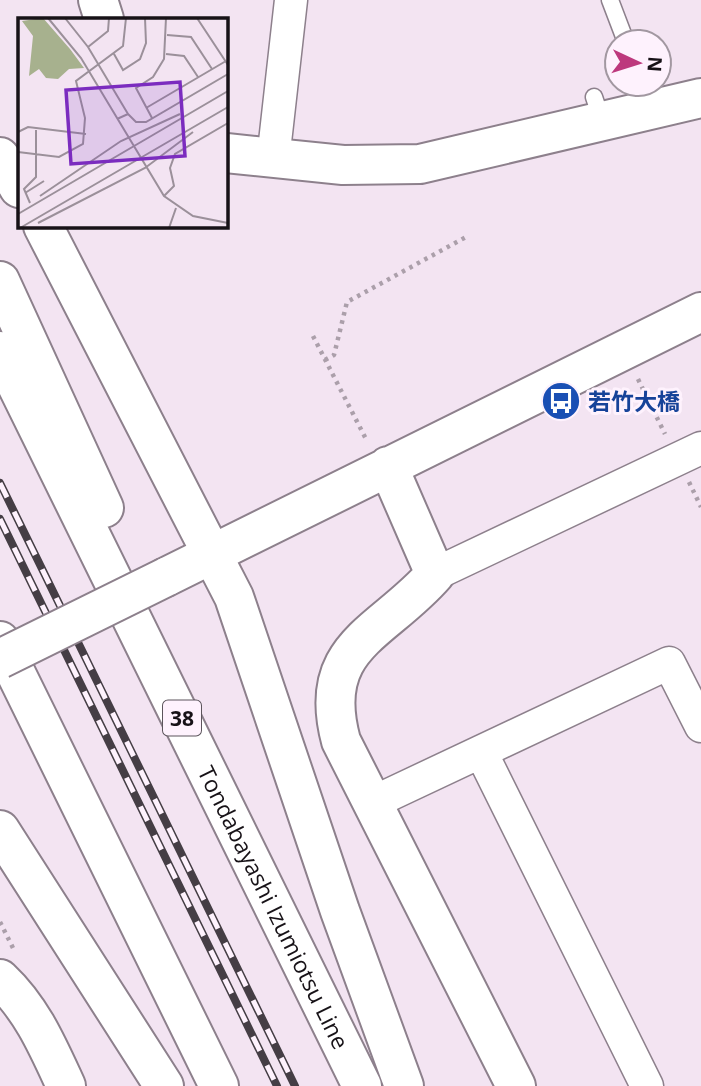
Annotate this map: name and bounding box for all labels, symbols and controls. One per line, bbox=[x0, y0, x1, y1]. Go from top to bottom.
inset map bbox=[18, 18, 228, 228]
north arrow bbox=[603, 28, 673, 98]
text: N bbox=[641, 56, 668, 73]
bus stop icon: 若竹大橋 bbox=[540, 380, 582, 422]
place label: 若竹大橋 bbox=[588, 385, 680, 417]
road number: 38 bbox=[163, 700, 201, 736]
street label: Tondabayashi Izumiotsu Line bbox=[191, 760, 357, 1054]

